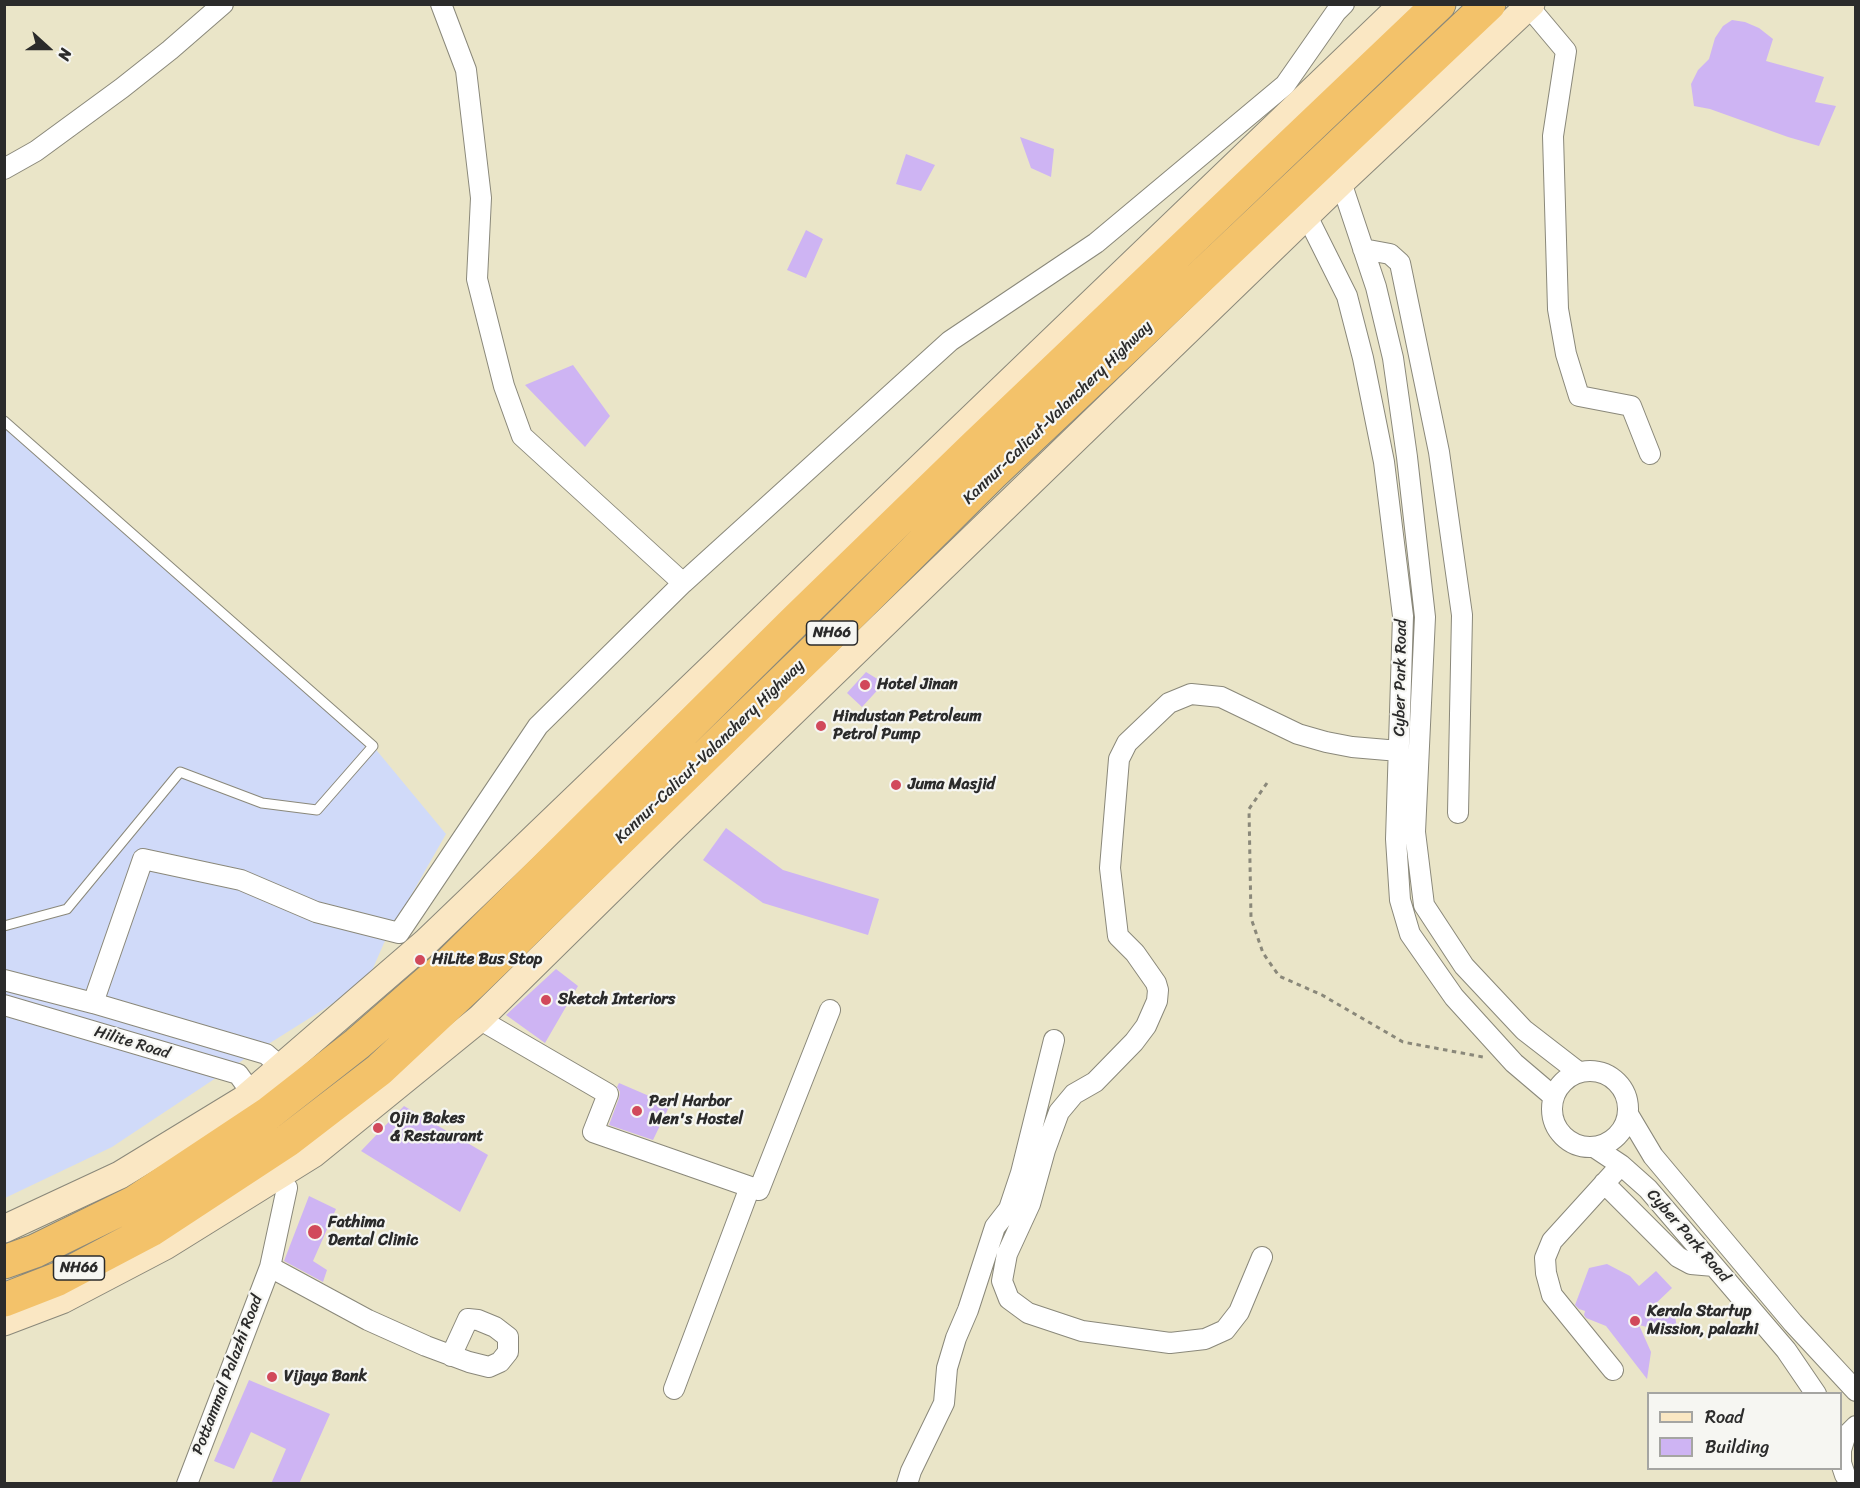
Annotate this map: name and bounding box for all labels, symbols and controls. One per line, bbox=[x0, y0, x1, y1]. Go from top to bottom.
north arrow bbox=[18, 18, 78, 78]
text: N bbox=[50, 44, 81, 65]
street label: Kannur-Calicut-Valanchery Highway bbox=[959, 317, 1157, 509]
street label: Cyber Park Road bbox=[1390, 619, 1412, 737]
road number: NH66 bbox=[806, 621, 858, 645]
street label: Kannur-Calicut-Valanchery Highway bbox=[611, 656, 809, 848]
place label: Hotel Jinan bbox=[877, 675, 958, 695]
marker: Hotel Jinan bbox=[858, 678, 872, 692]
place label: Hindustan Petroleum Petrol Pump bbox=[833, 707, 981, 745]
marker: Hindustan Petroleum Petrol Pump bbox=[814, 719, 828, 733]
place label: Juma Masjid bbox=[908, 775, 995, 795]
marker: Juma Masjid bbox=[889, 778, 903, 792]
place label: HiLite Bus Stop bbox=[432, 950, 542, 970]
marker: HiLite Bus Stop bbox=[413, 953, 427, 967]
place label: Sketch Interiors bbox=[558, 990, 675, 1010]
marker: Sketch Interiors bbox=[539, 993, 553, 1007]
street label: Hilite Road bbox=[92, 1022, 172, 1064]
place label: Perl Harbor Men's Hostel bbox=[649, 1092, 743, 1130]
marker: Perl Harbor Men's Hostel bbox=[630, 1104, 644, 1118]
place label: Ojin Bakes & Restaurant bbox=[390, 1109, 483, 1147]
marker: Ojin Bakes & Restaurant bbox=[371, 1121, 385, 1135]
street label: Cyber Park Road bbox=[1642, 1186, 1734, 1286]
place label: Fathima Dental Clinic bbox=[328, 1213, 418, 1251]
marker: Fathima Dental Clinic bbox=[306, 1223, 324, 1241]
road number: NH66 bbox=[54, 1256, 104, 1280]
street label: Pottammal Palazhi Road bbox=[189, 1292, 267, 1458]
place label: Kerala Startup Mission, palazhi bbox=[1647, 1302, 1758, 1340]
marker: Kerala Startup Mission, palazhi bbox=[1628, 1314, 1642, 1328]
place label: Vijaya Bank bbox=[284, 1367, 367, 1387]
marker: Vijaya Bank bbox=[265, 1370, 279, 1384]
legend bbox=[1647, 1392, 1842, 1470]
text: Road bbox=[1705, 1401, 1744, 1433]
text: Building bbox=[1705, 1431, 1769, 1463]

